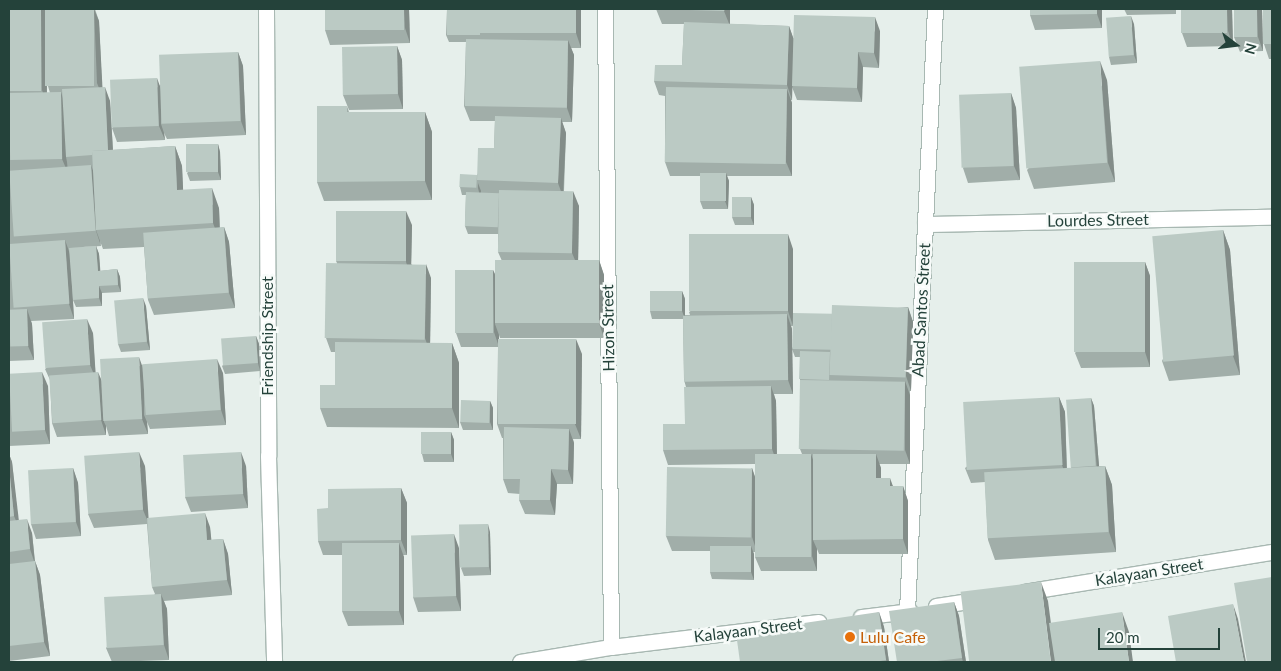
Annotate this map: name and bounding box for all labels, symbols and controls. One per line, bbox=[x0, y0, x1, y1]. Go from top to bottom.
north arrow bbox=[1211, 20, 1261, 70]
text: N bbox=[1241, 42, 1261, 56]
street label: Lourdes Street bbox=[1047, 210, 1149, 230]
street label: Abad Santos Street bbox=[908, 243, 934, 377]
street label: Friendship Street bbox=[257, 276, 277, 396]
street label: Hizon Street bbox=[598, 284, 618, 372]
street label: Kalayaan Street bbox=[1094, 554, 1204, 590]
street label: Kalayaan Street bbox=[693, 614, 803, 646]
scale bar bbox=[1101, 618, 1224, 650]
place label: Lulu Cafe bbox=[860, 627, 926, 647]
text: 20 m bbox=[1106, 628, 1140, 646]
marker: Lulu Cafe bbox=[844, 631, 856, 643]

